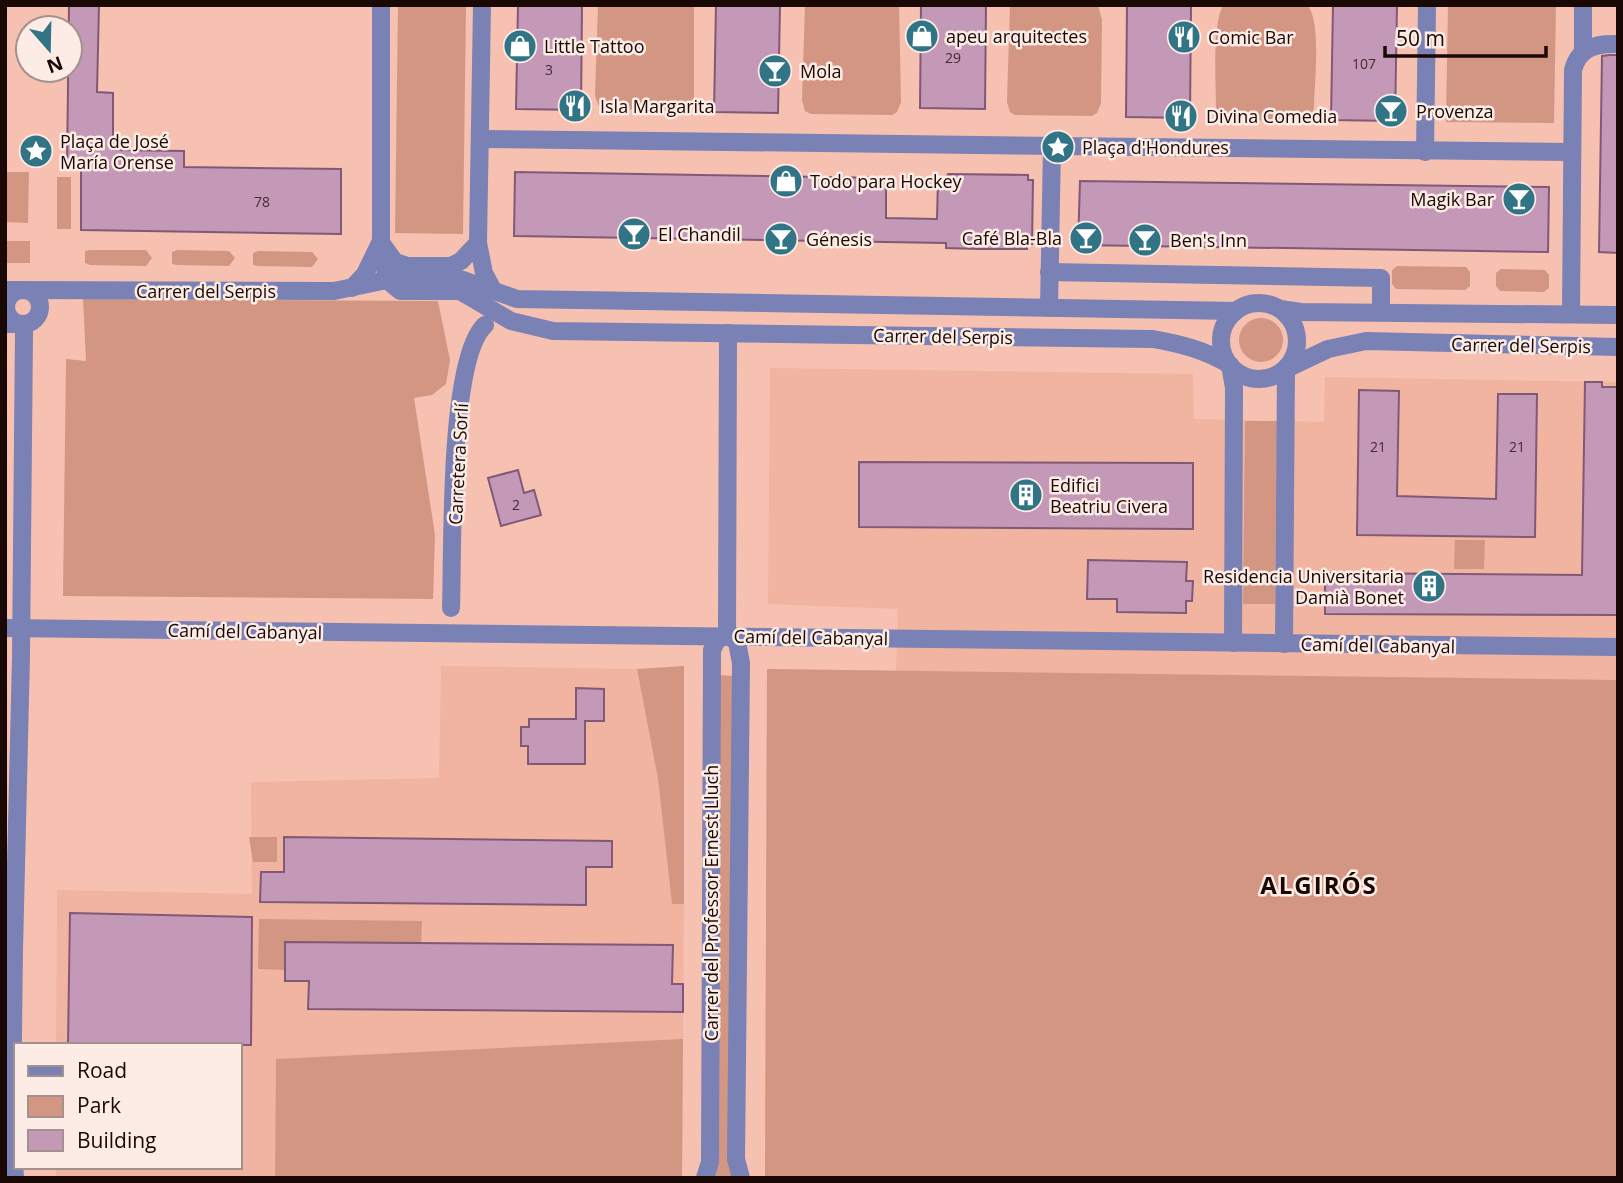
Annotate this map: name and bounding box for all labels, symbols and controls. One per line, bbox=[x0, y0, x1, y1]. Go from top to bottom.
north arrow bbox=[14, 14, 84, 84]
scale bar bbox=[1385, 14, 1546, 58]
shop icon: apeu arquitectes bbox=[903, 17, 941, 55]
restaurant icon: Comic Bar bbox=[1165, 18, 1203, 56]
place label: apeu arquitectes bbox=[946, 24, 1087, 48]
text: 50 m bbox=[1396, 24, 1445, 52]
place label: Comic Bar bbox=[1208, 25, 1294, 49]
shop icon: Little Tattoo bbox=[501, 27, 539, 65]
place label: Little Tattoo bbox=[544, 34, 645, 58]
house number: 29 bbox=[945, 48, 961, 67]
text: N bbox=[43, 50, 67, 80]
bar icon: Mola bbox=[756, 52, 794, 90]
house number: 107 bbox=[1352, 54, 1376, 73]
place label: Mola bbox=[800, 59, 842, 83]
house number: 3 bbox=[545, 60, 553, 79]
restaurant icon: Isla Margarita bbox=[556, 87, 594, 125]
bar icon: Provenza bbox=[1372, 92, 1410, 130]
place label: Isla Margarita bbox=[600, 94, 714, 118]
restaurant icon: Divina Comedia bbox=[1162, 97, 1200, 135]
place label: Provenza bbox=[1416, 99, 1494, 123]
place label: Divina Comedia bbox=[1206, 104, 1337, 128]
place icon: Plaça d'Hondures bbox=[1039, 128, 1077, 166]
place label: Plaça de José María Orense bbox=[60, 129, 174, 174]
place icon: Plaça de José María Orense bbox=[17, 132, 55, 170]
place label: Plaça d'Hondures bbox=[1082, 135, 1229, 159]
shop icon: Todo para Hockey bbox=[767, 162, 805, 200]
place label: Todo para Hockey bbox=[810, 169, 963, 193]
bar icon: Magik Bar bbox=[1500, 180, 1538, 218]
place label: Magik Bar bbox=[1410, 187, 1495, 211]
house number: 78 bbox=[254, 192, 270, 211]
bar icon: El Chandil bbox=[615, 215, 653, 253]
bar icon: Café Bla-Bla bbox=[1067, 219, 1105, 257]
bar icon: Génesis bbox=[762, 220, 800, 258]
bar icon: Ben's Inn bbox=[1126, 221, 1164, 259]
place label: El Chandil bbox=[658, 222, 741, 246]
place label: Café Bla-Bla bbox=[962, 226, 1062, 250]
place label: Génesis bbox=[806, 227, 872, 251]
place label: Ben's Inn bbox=[1170, 228, 1247, 252]
street label: Carrer del Serpis bbox=[136, 279, 276, 303]
street label: Carrer del Serpis bbox=[873, 323, 1013, 349]
street label: Carrer del Serpis bbox=[1451, 332, 1591, 358]
street label: Carretera Sorlí bbox=[443, 402, 473, 525]
house number: 21 bbox=[1370, 437, 1386, 456]
house number: 21 bbox=[1509, 437, 1525, 456]
place label: Edifici Beatriu Civera bbox=[1050, 473, 1168, 518]
building icon: Edifici Beatriu Civera bbox=[1007, 476, 1045, 514]
house number: 2 bbox=[512, 495, 520, 514]
place label: Residencia Universitaria Damià Bonet bbox=[1203, 564, 1404, 609]
building icon: Residencia Universitaria Damià Bonet bbox=[1410, 567, 1448, 605]
street label: Camí del Cabanyal bbox=[168, 618, 322, 644]
street label: Camí del Cabanyal bbox=[734, 624, 888, 650]
street label: Camí del Cabanyal bbox=[1301, 632, 1455, 658]
street label: Carrer del Professor Ernest Lluch bbox=[699, 765, 723, 1041]
district label: ALGIRÓS bbox=[1260, 868, 1378, 901]
legend bbox=[14, 1043, 242, 1169]
text: Road bbox=[77, 1056, 127, 1084]
text: Park bbox=[77, 1091, 121, 1119]
text: Building bbox=[77, 1126, 156, 1154]

